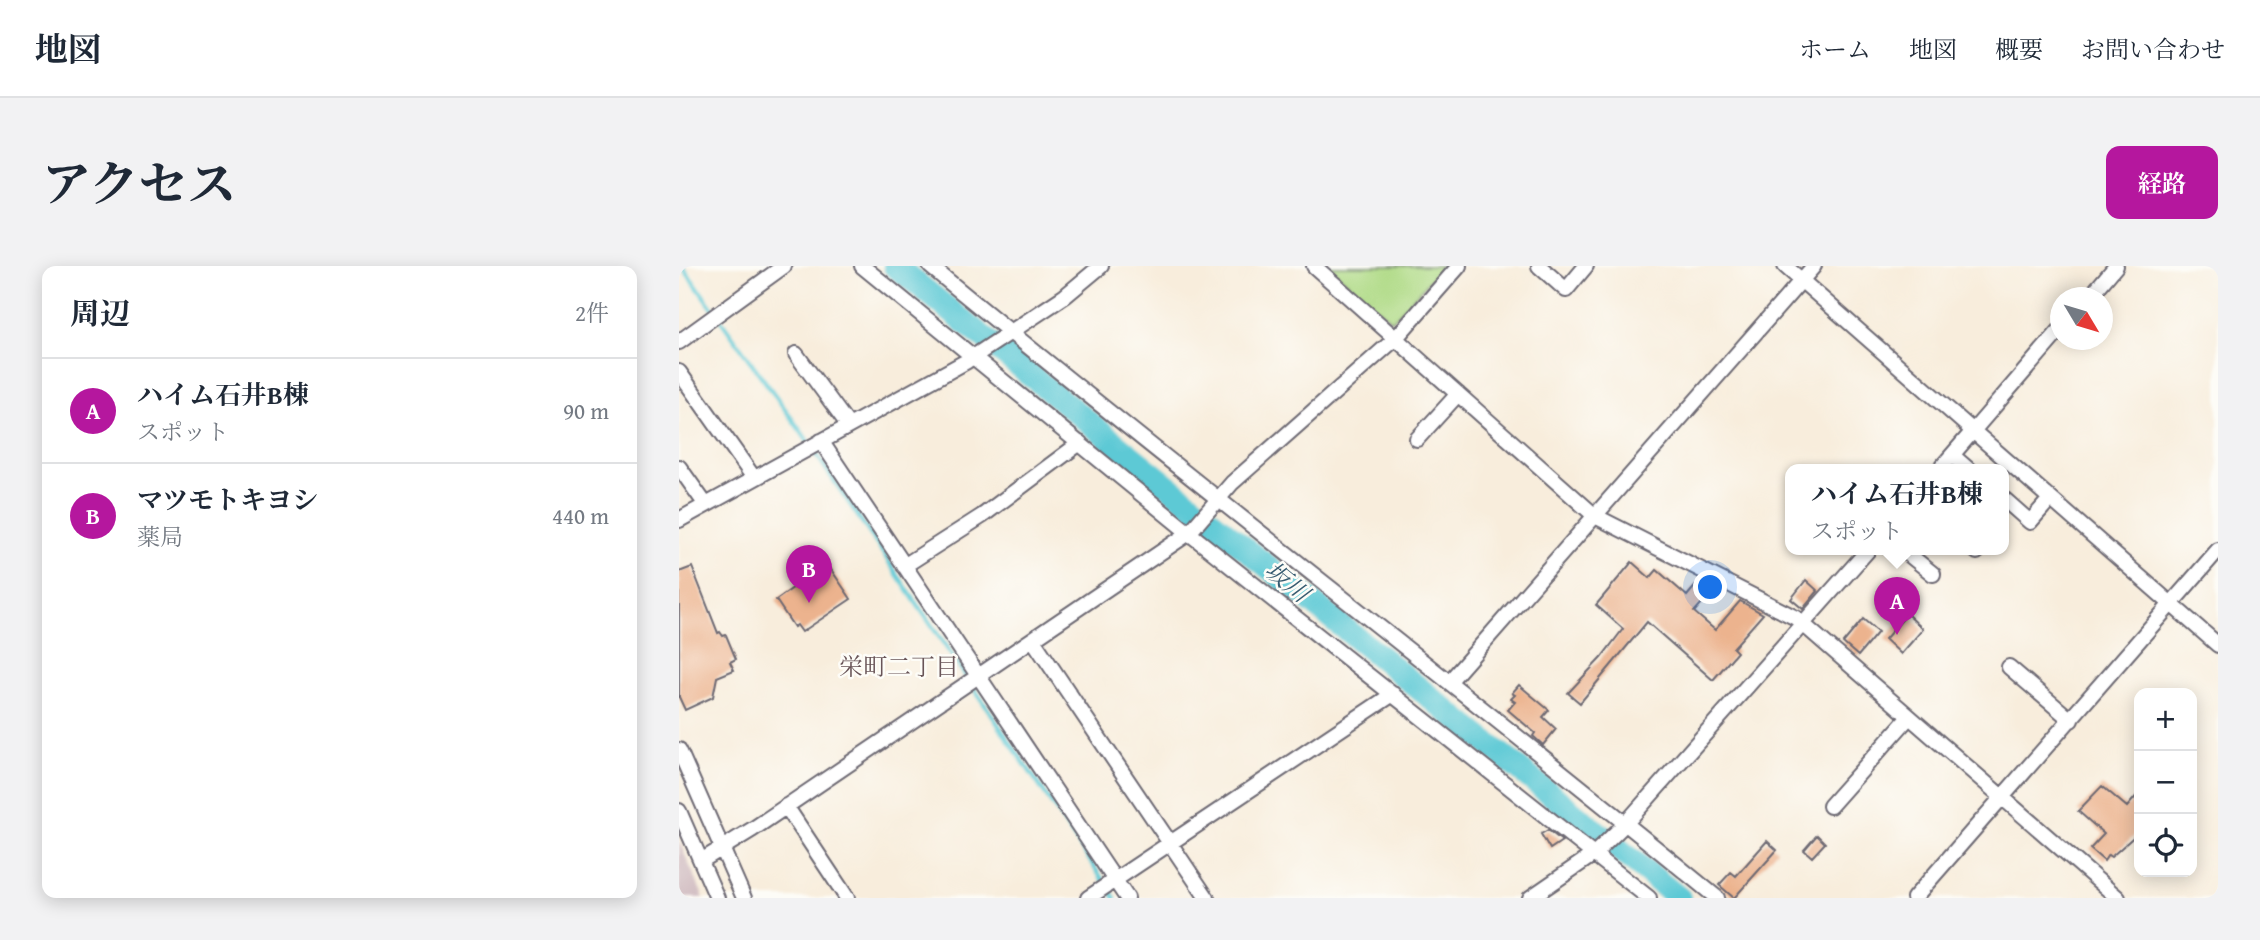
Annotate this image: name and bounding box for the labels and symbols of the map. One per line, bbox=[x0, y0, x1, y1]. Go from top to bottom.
north arrow bbox=[2050, 287, 2113, 350]
pin: B bbox=[786, 545, 832, 603]
water label: 坂川 bbox=[1258, 553, 1319, 612]
your location bbox=[1693, 570, 1727, 604]
pin: A bbox=[1874, 577, 1920, 635]
district label: 栄町二丁目 bbox=[839, 649, 959, 684]

